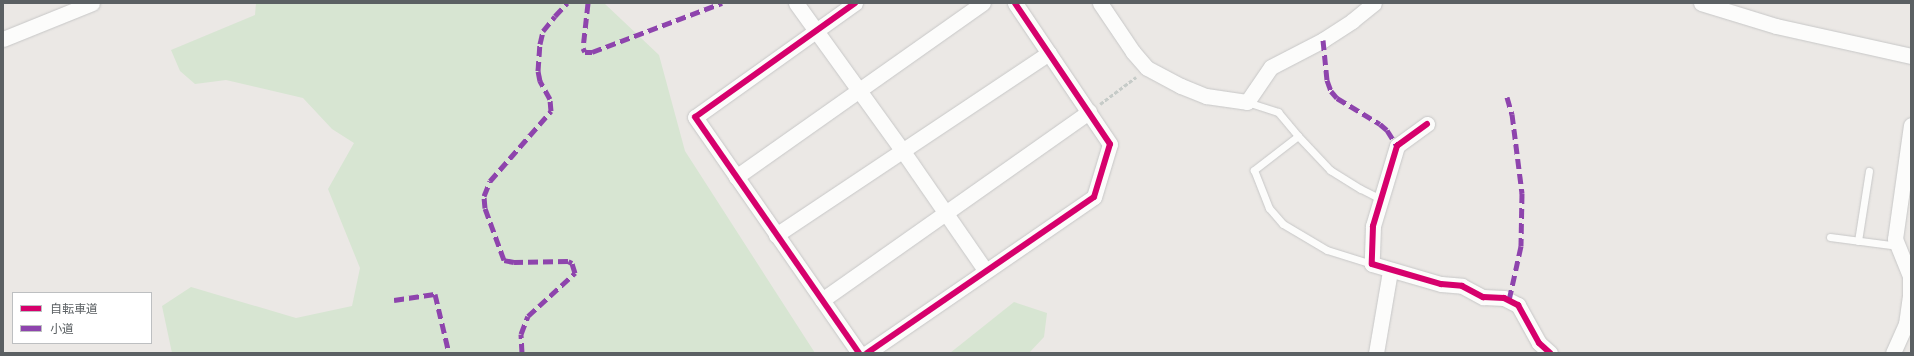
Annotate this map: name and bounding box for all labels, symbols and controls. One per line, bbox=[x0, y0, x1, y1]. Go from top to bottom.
legend bbox=[12, 292, 152, 344]
text: 自転車道 bbox=[50, 300, 98, 317]
text: 小道 bbox=[50, 320, 74, 337]

